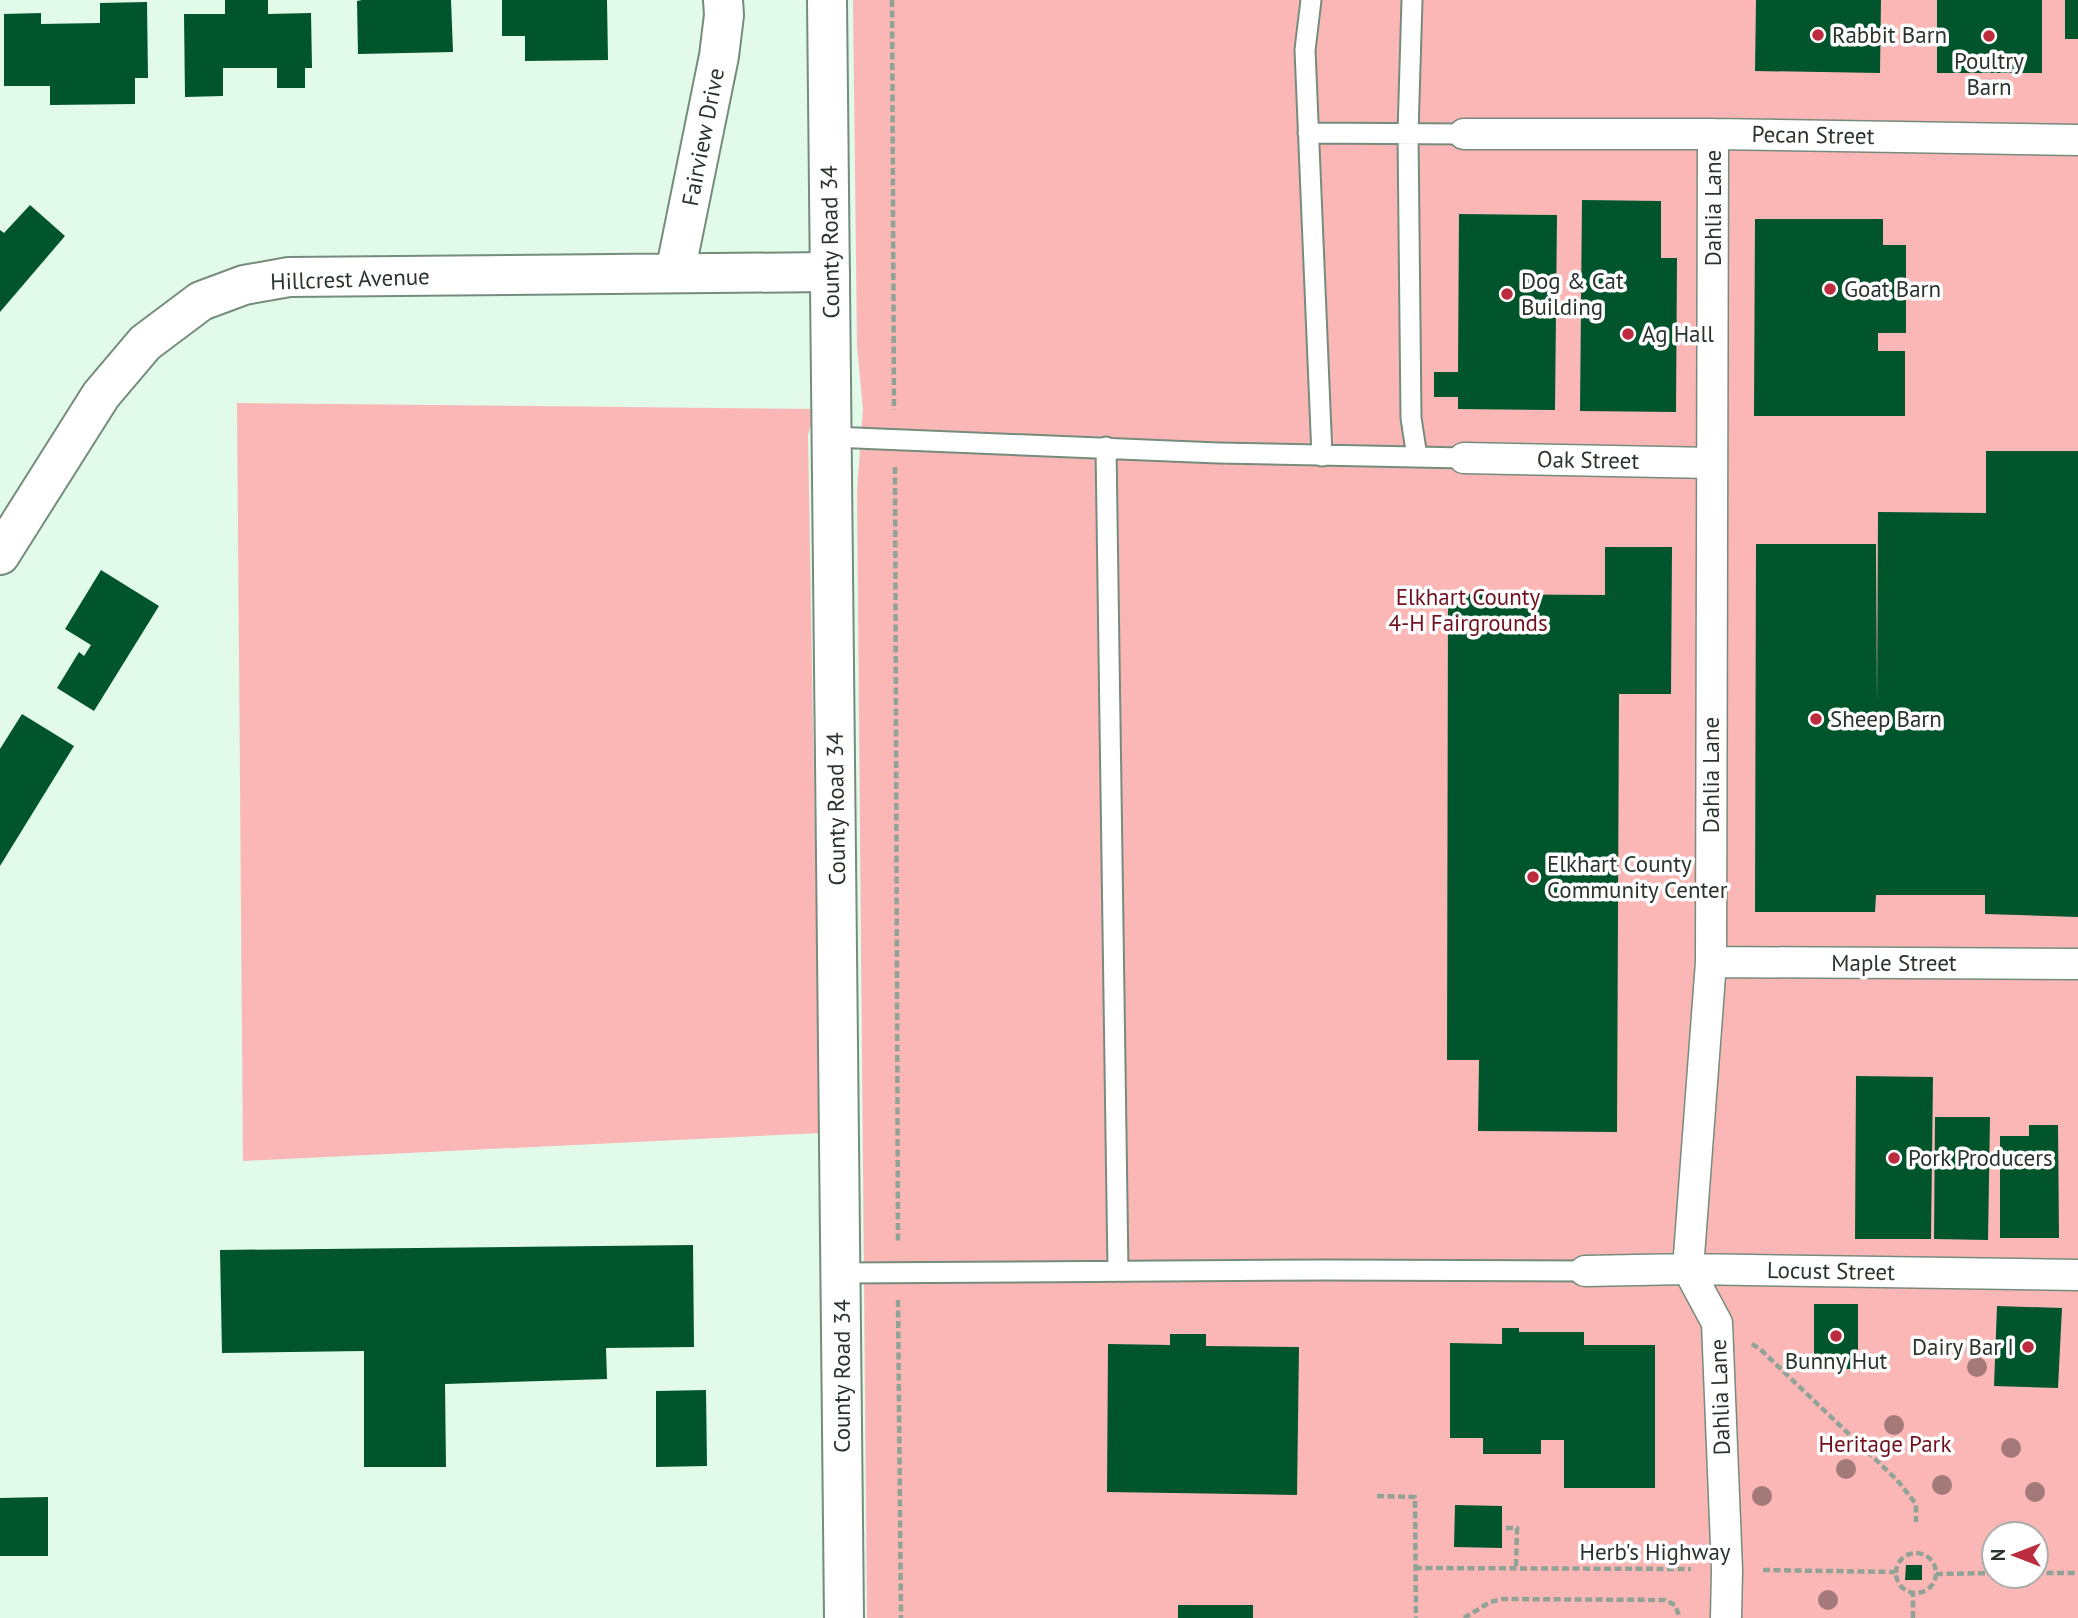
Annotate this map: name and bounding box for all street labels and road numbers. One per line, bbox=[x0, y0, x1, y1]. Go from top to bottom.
street label: Fairview Drive bbox=[675, 65, 730, 208]
street label: Pecan Street bbox=[1751, 119, 1875, 150]
street label: Dahlia Lane bbox=[1698, 150, 1727, 266]
street label: County Road 34 bbox=[814, 165, 845, 319]
street label: Hillcrest Avenue bbox=[270, 261, 430, 296]
street label: Oak Street bbox=[1537, 444, 1640, 475]
street label: Dahlia Lane bbox=[1696, 717, 1725, 833]
street label: County Road 34 bbox=[820, 732, 851, 886]
street label: Maple Street bbox=[1831, 948, 1957, 977]
street label: Locust Street bbox=[1767, 1255, 1895, 1286]
street label: County Road 34 bbox=[827, 1299, 856, 1453]
street label: Dahlia Lane bbox=[1703, 1338, 1736, 1456]
street label: Herb's Highway bbox=[1579, 1537, 1731, 1566]

